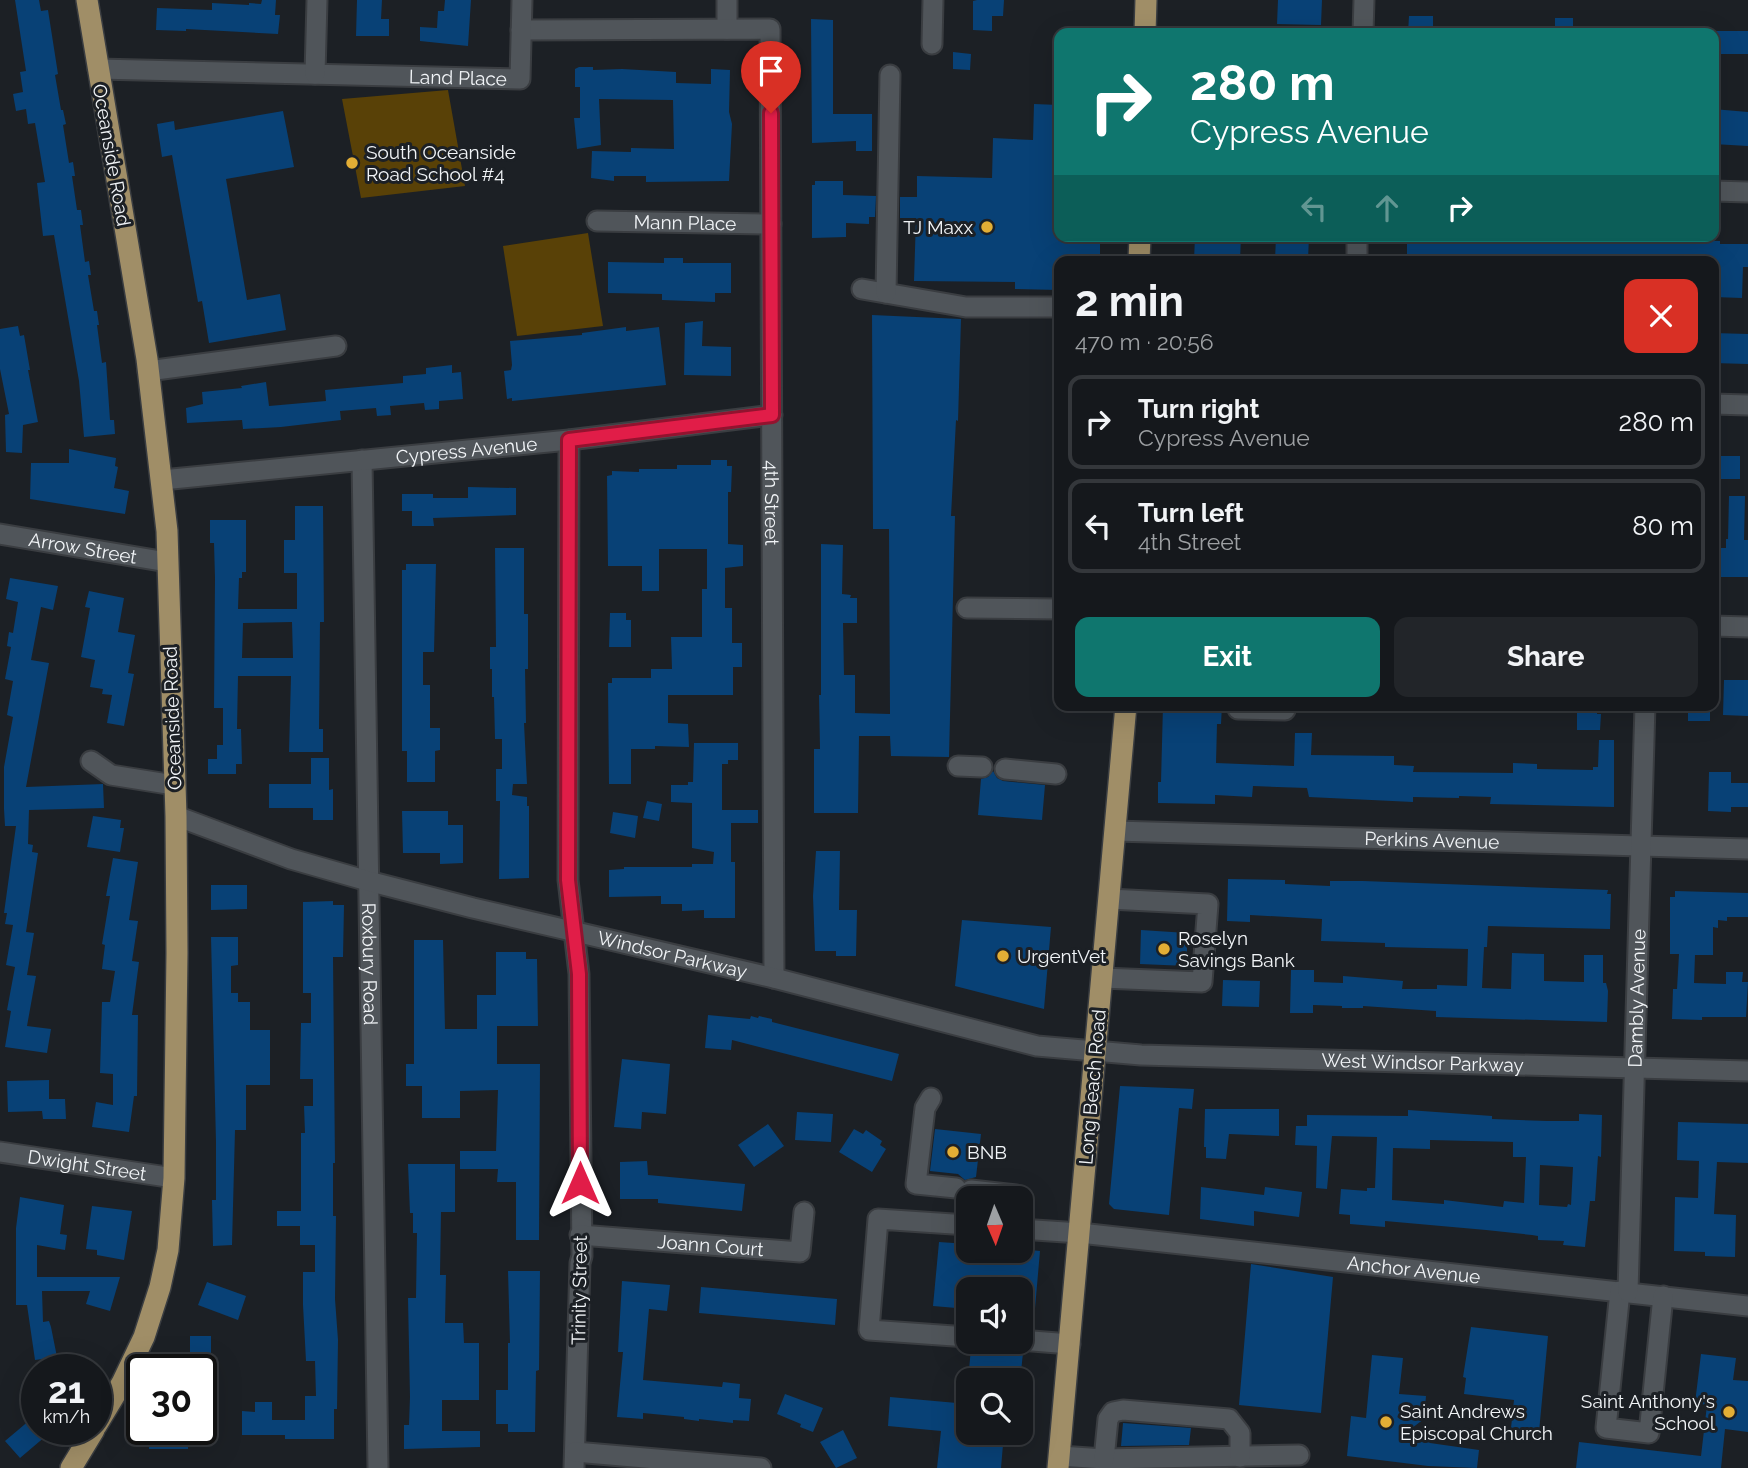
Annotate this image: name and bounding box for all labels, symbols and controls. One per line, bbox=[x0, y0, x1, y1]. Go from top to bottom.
pin bbox=[741, 41, 801, 113]
icon: arrive bbox=[752, 52, 790, 90]
text: 280 m bbox=[1190, 54, 1335, 111]
icon: right bbox=[1075, 56, 1166, 147]
street label: Land Place bbox=[409, 65, 507, 90]
street label: Oceanside Road bbox=[89, 82, 135, 228]
text: Cypress Avenue bbox=[1190, 113, 1429, 150]
place label: South Oceanside Road School #4 bbox=[366, 141, 516, 185]
marker: South Oceanside Road School #4 bbox=[344, 155, 360, 171]
icon: left bbox=[1295, 189, 1333, 227]
icon: ahead bbox=[1368, 189, 1406, 227]
icon: right bbox=[1441, 189, 1479, 227]
street label: Mann Place bbox=[633, 211, 737, 234]
place label: TJ Maxx bbox=[903, 216, 973, 238]
marker: TJ Maxx bbox=[979, 219, 995, 235]
text: 2 min bbox=[1075, 277, 1184, 326]
button: close bbox=[1624, 279, 1698, 353]
text: 470 m · 20:56 bbox=[1075, 328, 1214, 355]
text: Turn right bbox=[1138, 394, 1259, 424]
icon: right bbox=[1079, 403, 1117, 441]
text: 280 m bbox=[1619, 407, 1694, 437]
text: Cypress Avenue bbox=[1138, 424, 1310, 451]
street label: Cypress Avenue bbox=[395, 432, 538, 468]
street label: 4th Street bbox=[761, 460, 783, 546]
text: Turn left bbox=[1138, 498, 1244, 528]
icon: left bbox=[1079, 507, 1117, 545]
text: 80 m bbox=[1632, 511, 1694, 541]
street label: Arrow Street bbox=[27, 528, 139, 568]
text: 4th Street bbox=[1138, 528, 1241, 555]
button: Exit bbox=[1075, 617, 1380, 697]
button: Share bbox=[1394, 617, 1698, 697]
street label: Oceanside Road bbox=[158, 646, 186, 790]
street label: Perkins Avenue bbox=[1364, 827, 1500, 853]
street label: Roxbury Road bbox=[358, 903, 382, 1025]
street label: Windsor Parkway bbox=[595, 926, 749, 982]
place label: Roselyn Savings Bank bbox=[1178, 927, 1295, 971]
street label: Dambly Avenue bbox=[1624, 928, 1650, 1068]
marker: Roselyn Savings Bank bbox=[1156, 941, 1172, 957]
place label: UrgentVet bbox=[1017, 945, 1107, 967]
marker: UrgentVet bbox=[995, 948, 1011, 964]
street label: Long Beach Road bbox=[1074, 1008, 1110, 1166]
street label: West Windsor Parkway bbox=[1321, 1049, 1524, 1076]
place label: BNB bbox=[967, 1141, 1007, 1163]
marker: BNB bbox=[945, 1144, 961, 1160]
street label: Dwight Street bbox=[26, 1145, 149, 1185]
position arrow bbox=[543, 1146, 617, 1220]
north arrow bbox=[956, 1186, 1032, 1264]
map controls bbox=[956, 1186, 1033, 1445]
street label: Joann Court bbox=[657, 1230, 765, 1260]
street label: Trinity Street bbox=[567, 1234, 591, 1345]
street label: Anchor Avenue bbox=[1346, 1251, 1482, 1288]
button: sound bbox=[956, 1277, 1033, 1354]
speed limit sign: 30 bbox=[126, 1354, 217, 1445]
button: search bbox=[956, 1368, 1033, 1445]
text: 21 bbox=[48, 1370, 85, 1411]
place label: Saint Anthony's School bbox=[1581, 1390, 1716, 1434]
place label: Saint Andrews Episcopal Church bbox=[1400, 1400, 1553, 1444]
marker: Saint Anthony's School bbox=[1721, 1404, 1737, 1420]
text: km/h bbox=[43, 1406, 90, 1427]
marker: Saint Andrews Episcopal Church bbox=[1378, 1414, 1394, 1430]

